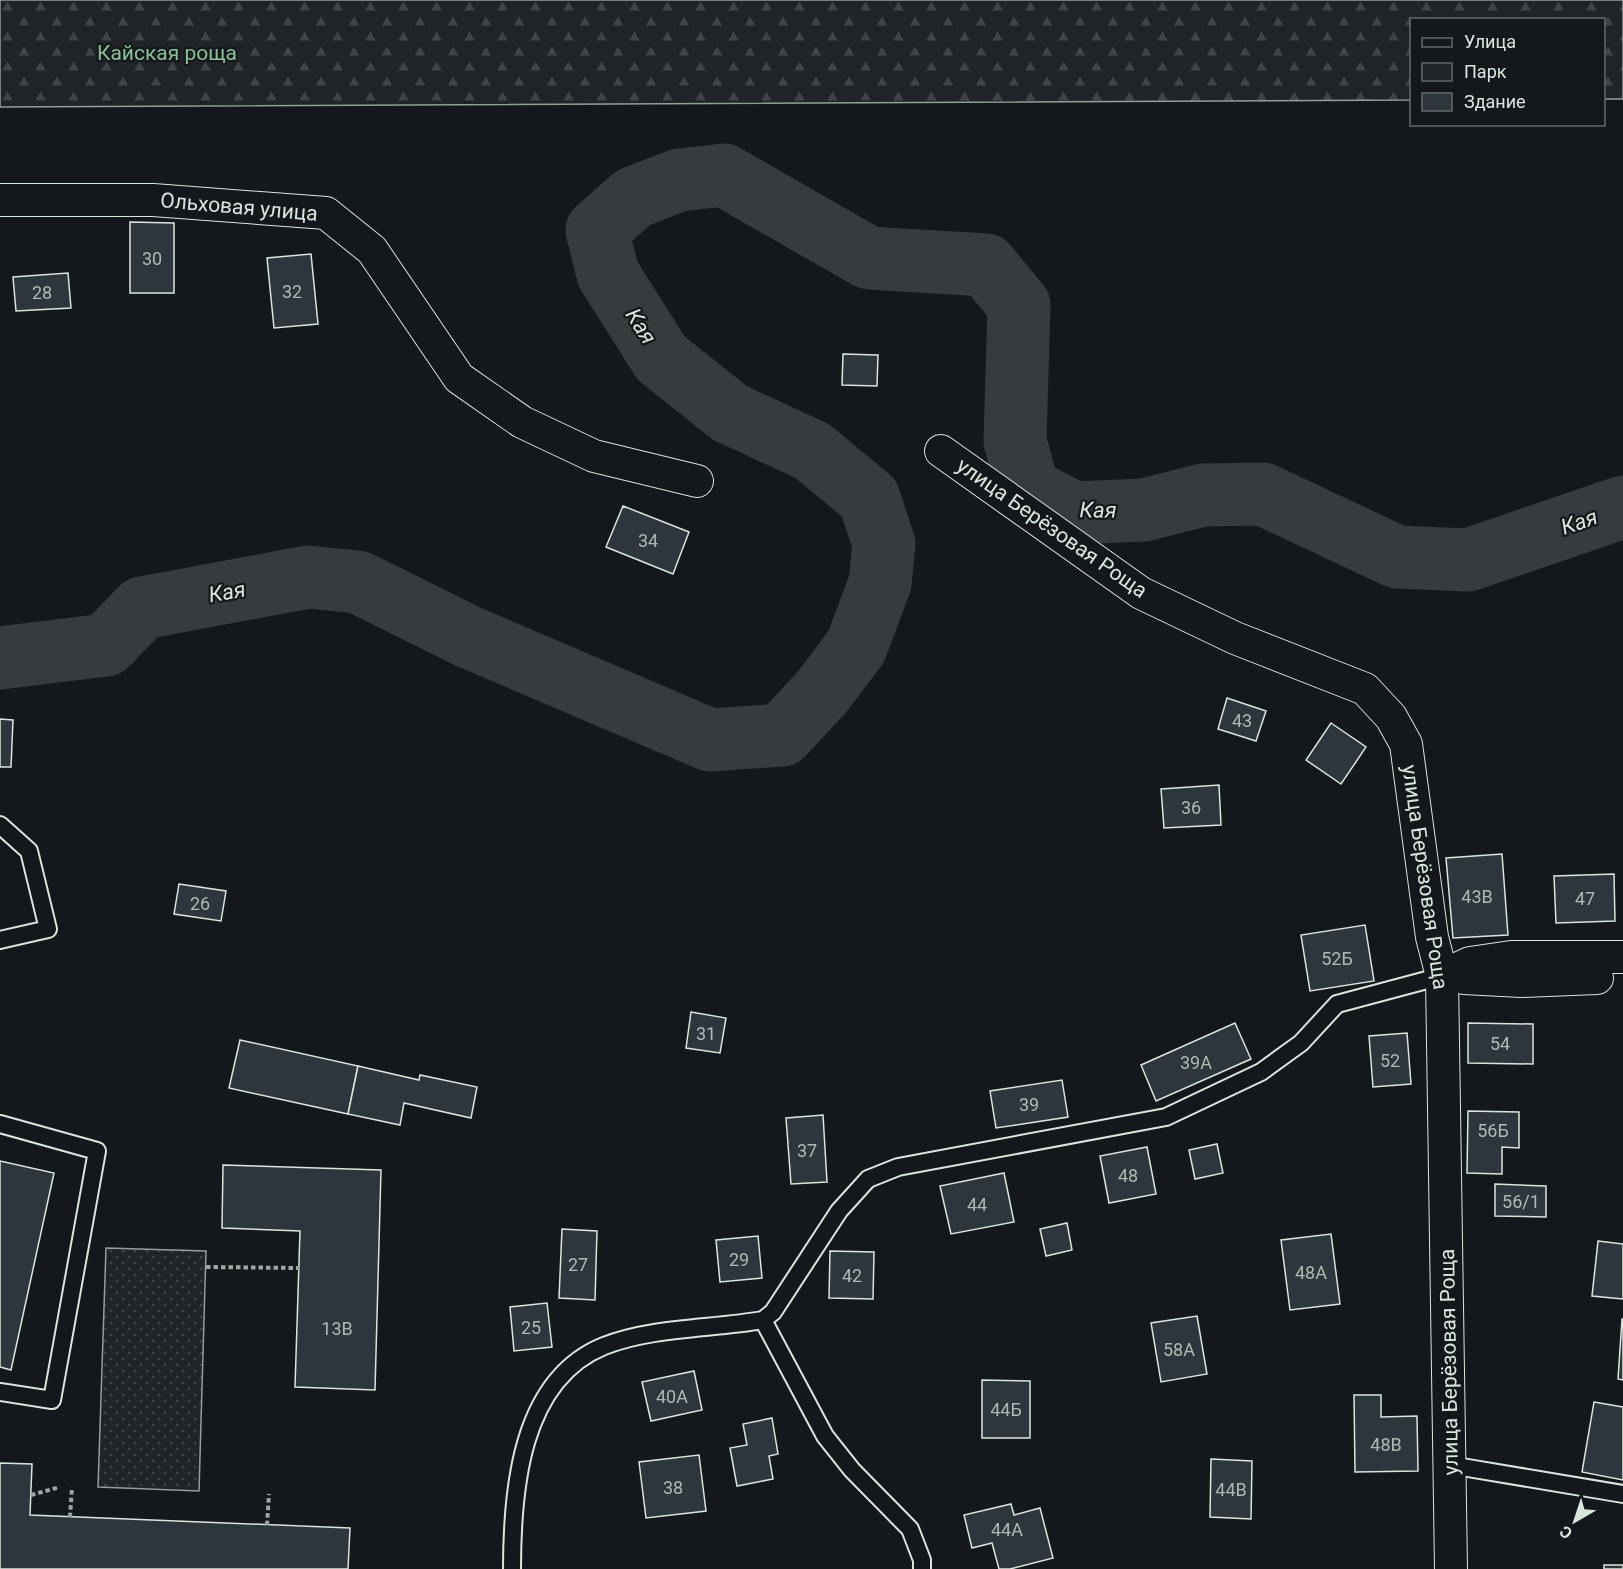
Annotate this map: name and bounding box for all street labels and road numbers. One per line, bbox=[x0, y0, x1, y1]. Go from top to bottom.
street label: Ольховая улица bbox=[159, 188, 319, 226]
street label: улица Берёзовая Роща bbox=[952, 453, 1152, 603]
street label: улица Берёзовая Роща bbox=[1397, 763, 1453, 991]
street label: улица Берёзовая Роща bbox=[1435, 1248, 1463, 1476]

